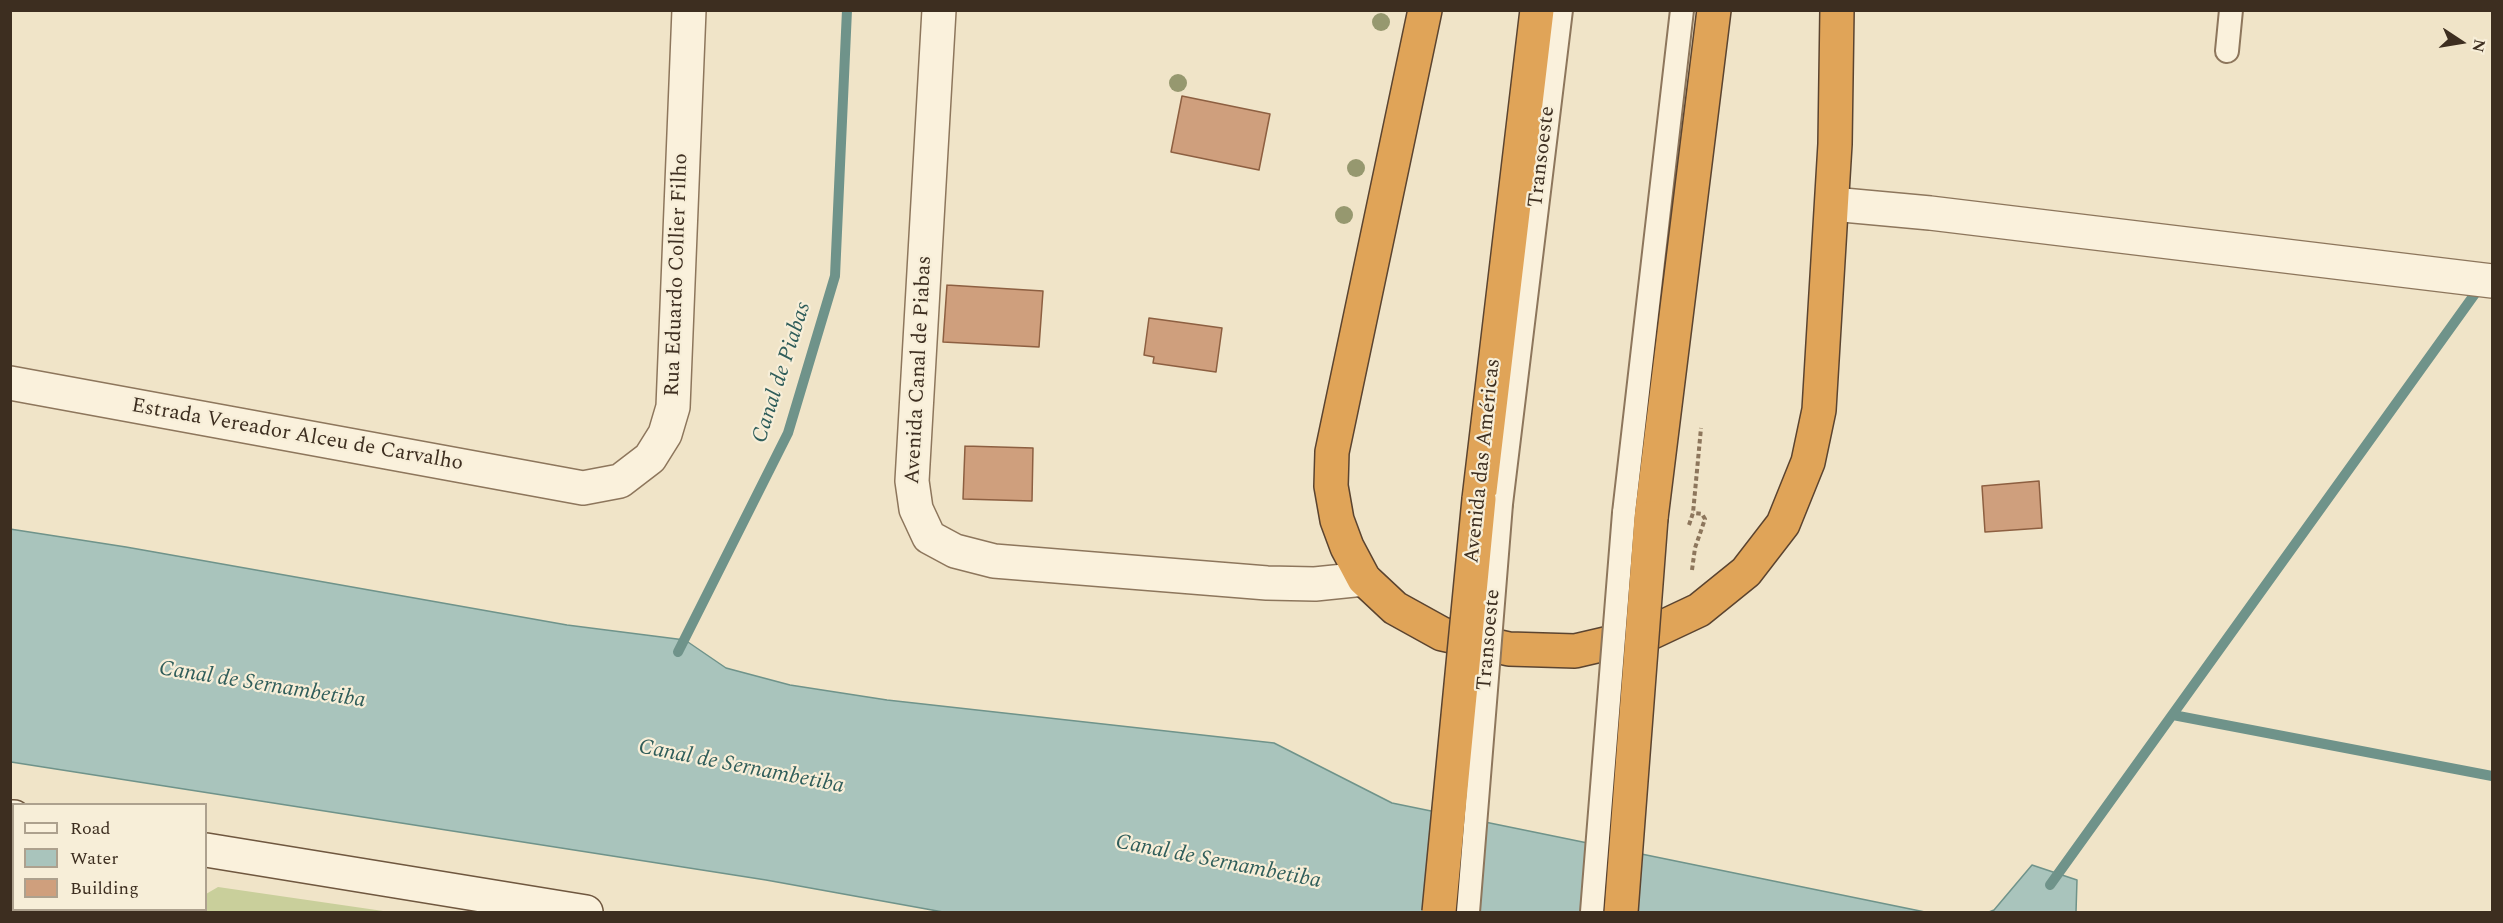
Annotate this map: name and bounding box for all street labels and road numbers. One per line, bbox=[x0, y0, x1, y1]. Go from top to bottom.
street label: Transoeste bbox=[1524, 105, 1562, 209]
street label: Rua Eduardo Collier Filho bbox=[661, 153, 695, 397]
street label: Avenida Canal de Piabas bbox=[901, 255, 939, 485]
street label: Avenida das Américas bbox=[1461, 357, 1507, 565]
street label: Estrada Vereador Alceu de Carvalho bbox=[129, 394, 465, 478]
street label: Transoeste bbox=[1473, 588, 1507, 692]

